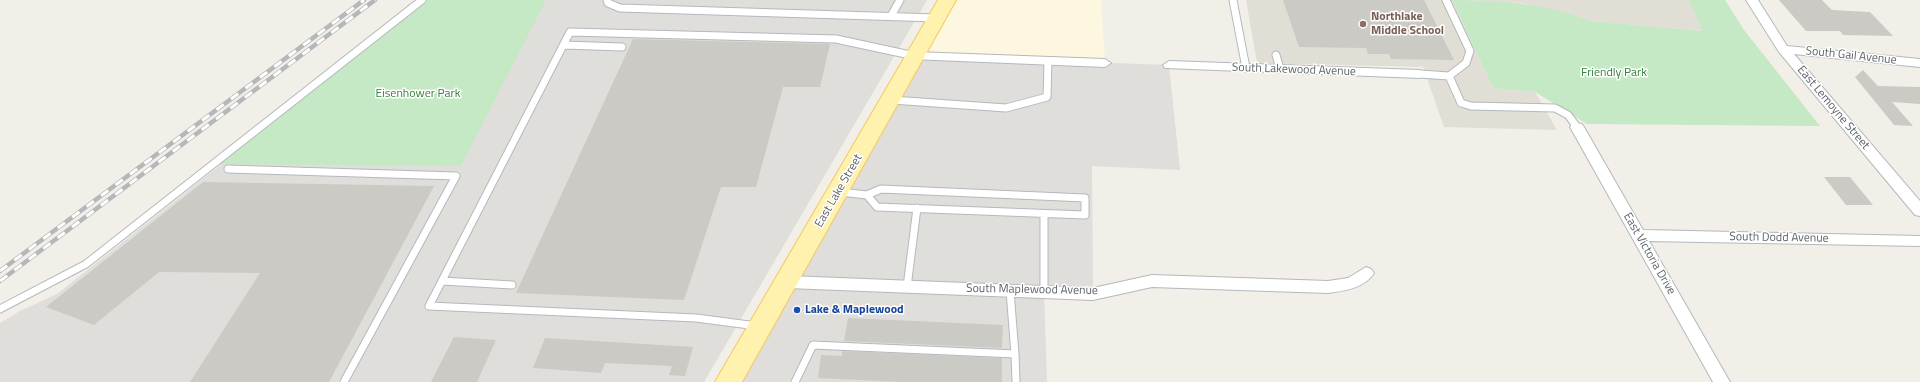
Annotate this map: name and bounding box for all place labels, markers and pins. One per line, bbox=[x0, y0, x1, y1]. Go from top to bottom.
place label: Northlake Middle School bbox=[1371, 10, 1444, 38]
marker: Northlake Middle School bbox=[1358, 19, 1368, 29]
place label: Lake & Maplewood bbox=[805, 303, 904, 317]
marker: Lake & Maplewood bbox=[792, 305, 802, 315]

